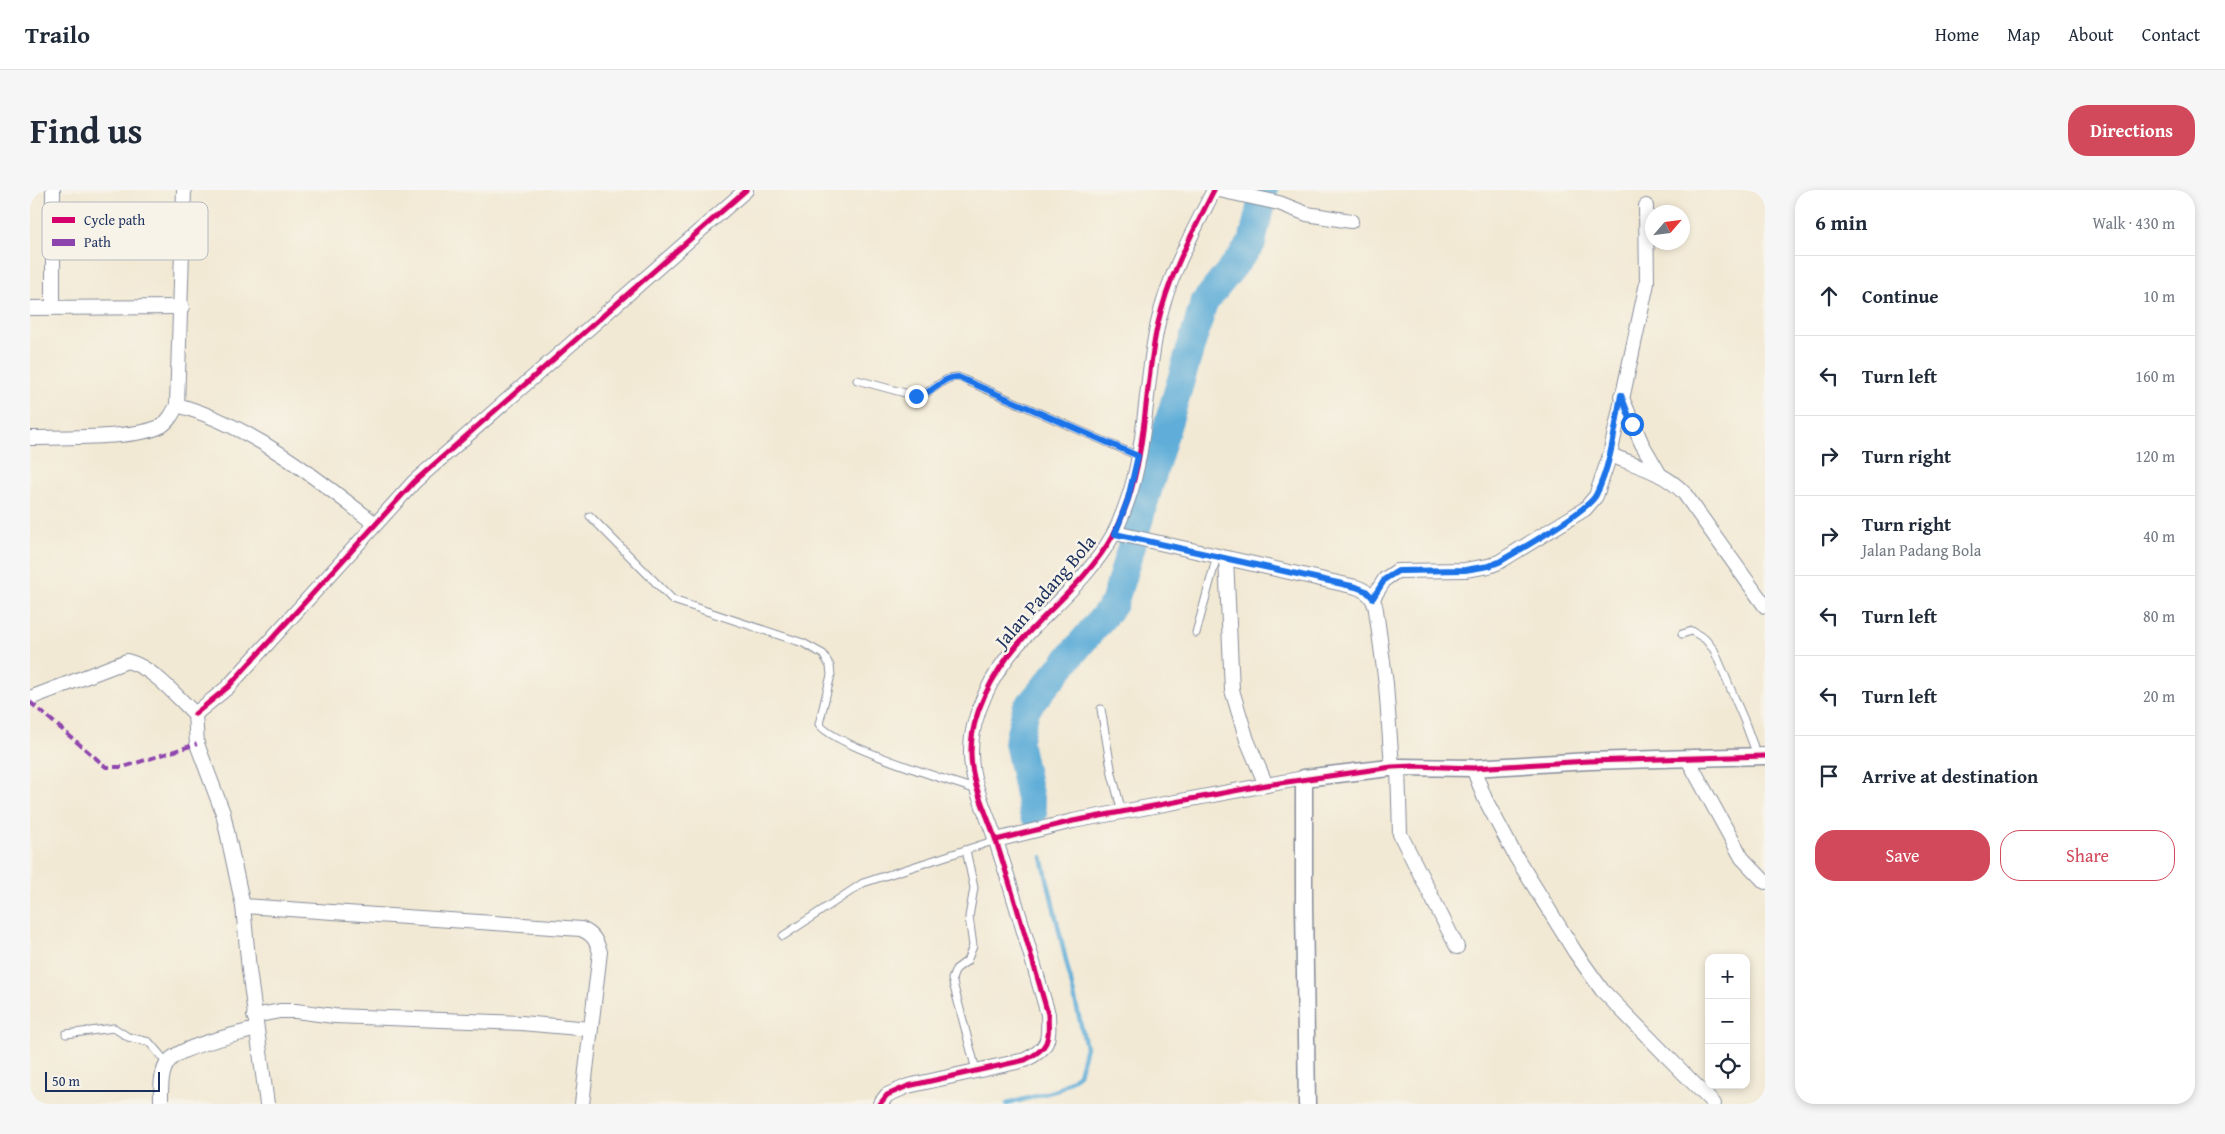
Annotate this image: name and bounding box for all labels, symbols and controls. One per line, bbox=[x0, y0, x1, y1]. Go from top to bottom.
text: Trailo bbox=[25, 17, 90, 52]
text: Home bbox=[1935, 21, 1979, 48]
text: Map bbox=[2007, 21, 2040, 48]
text: About bbox=[2068, 21, 2114, 48]
text: Contact bbox=[2142, 21, 2200, 48]
text: Find us bbox=[30, 105, 143, 156]
button: Directions bbox=[2068, 105, 2195, 156]
legend bbox=[42, 202, 208, 260]
north arrow bbox=[1645, 205, 1690, 250]
text: 6 min bbox=[1815, 207, 1867, 238]
text: Cycle path bbox=[84, 210, 145, 230]
text: Walk · 430 m bbox=[2092, 211, 2175, 235]
text: Path bbox=[84, 232, 111, 252]
icon: ahead bbox=[1815, 282, 1843, 310]
text: Continue bbox=[1862, 282, 1939, 310]
text: 10 m bbox=[2143, 284, 2175, 308]
icon: left bbox=[1815, 362, 1843, 390]
text: Turn left bbox=[1862, 362, 1937, 390]
text: 160 m bbox=[2135, 364, 2175, 388]
route end bbox=[905, 385, 928, 408]
route start bbox=[1621, 413, 1644, 436]
icon: right bbox=[1815, 442, 1843, 470]
text: Turn right bbox=[1862, 442, 1951, 470]
text: 120 m bbox=[2135, 444, 2175, 468]
text: Turn right bbox=[1862, 510, 1951, 538]
icon: right bbox=[1815, 522, 1843, 550]
text: 40 m bbox=[2143, 524, 2175, 548]
street label: Jalan Padang Bola bbox=[987, 528, 1102, 655]
text: Jalan Padang Bola bbox=[1862, 538, 1981, 562]
icon: left bbox=[1815, 602, 1843, 630]
text: Turn left bbox=[1862, 602, 1937, 630]
text: 80 m bbox=[2143, 604, 2175, 628]
icon: left bbox=[1815, 682, 1843, 710]
text: Turn left bbox=[1862, 682, 1937, 710]
text: 20 m bbox=[2143, 684, 2175, 708]
icon: arrive bbox=[1815, 762, 1843, 790]
text: Arrive at destination bbox=[1862, 762, 2038, 790]
button: Save bbox=[1815, 830, 1990, 881]
button: Share bbox=[2000, 830, 2175, 881]
map controls bbox=[1705, 954, 1750, 1089]
button: + bbox=[1705, 954, 1750, 999]
button: − bbox=[1705, 999, 1750, 1044]
button: locate bbox=[1705, 1044, 1750, 1089]
scale bar bbox=[45, 1069, 160, 1092]
text: 50 m bbox=[52, 1071, 80, 1091]

